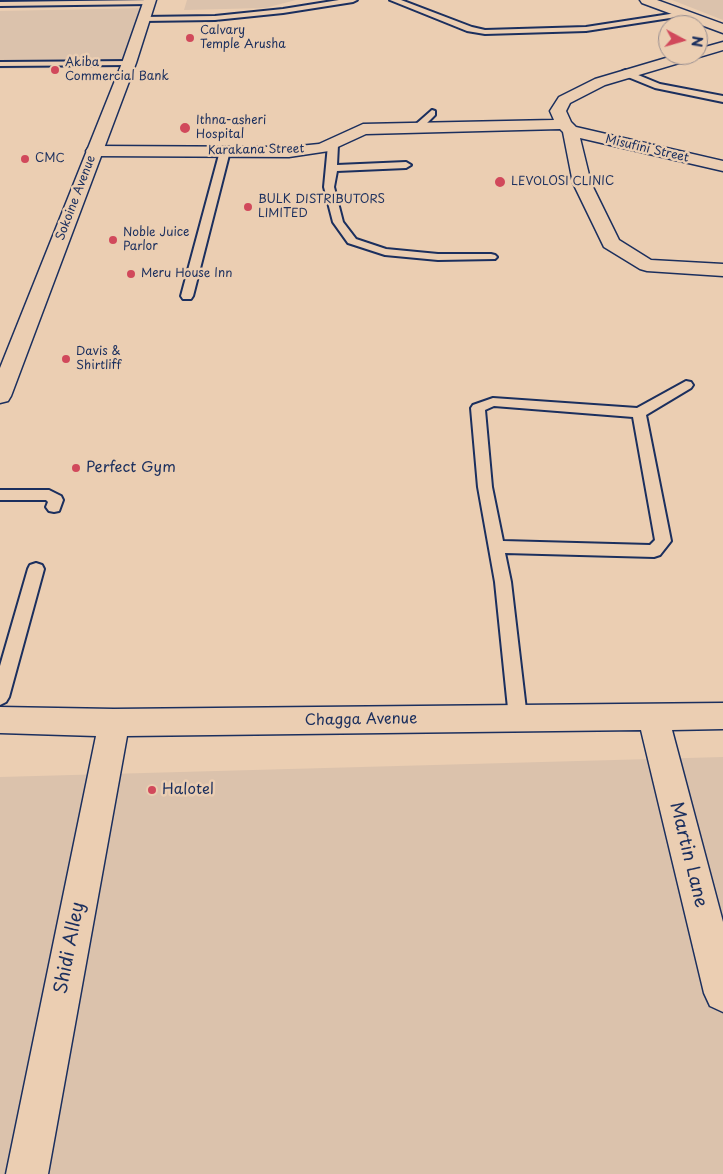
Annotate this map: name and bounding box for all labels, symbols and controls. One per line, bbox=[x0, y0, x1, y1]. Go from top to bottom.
north arrow bbox=[658, 15, 708, 65]
place label: Calvary Temple Arusha bbox=[200, 24, 286, 52]
marker: Calvary Temple Arusha bbox=[184, 32, 196, 44]
text: N bbox=[686, 35, 708, 48]
place label: Akiba Commercial Bank bbox=[65, 56, 169, 84]
marker: Akiba Commercial Bank bbox=[49, 64, 61, 76]
place label: Ithna-asheri Hospital bbox=[196, 114, 266, 142]
marker: Ithna-asheri Hospital bbox=[178, 121, 192, 135]
street label: Misufini Street bbox=[604, 132, 690, 166]
street label: Karakana Street bbox=[208, 142, 304, 158]
place label: CMC bbox=[35, 152, 65, 166]
marker: CMC bbox=[19, 153, 31, 165]
street label: Sokoine Avenue bbox=[53, 153, 99, 243]
marker: LEVOLOSI CLINIC bbox=[493, 175, 507, 189]
place label: LEVOLOSI CLINIC bbox=[511, 175, 614, 189]
place label: BULK DISTRIBUTORS LIMITED bbox=[258, 193, 385, 221]
marker: BULK DISTRIBUTORS LIMITED bbox=[242, 201, 254, 213]
place label: Noble Juice Parlor bbox=[123, 226, 189, 254]
marker: Noble Juice Parlor bbox=[107, 234, 119, 246]
place label: Meru House Inn bbox=[141, 267, 232, 281]
marker: Meru House Inn bbox=[125, 268, 137, 280]
place label: Davis & Shirtliff bbox=[76, 345, 121, 373]
marker: Davis & Shirtliff bbox=[60, 353, 72, 365]
place label: Perfect Gym bbox=[86, 459, 176, 477]
marker: Perfect Gym bbox=[70, 462, 82, 474]
street label: Chagga Avenue bbox=[305, 710, 417, 730]
place label: Halotel bbox=[162, 781, 214, 799]
marker: Halotel bbox=[146, 784, 158, 796]
street label: Martin Lane bbox=[664, 800, 712, 910]
street label: Shidi Alley bbox=[50, 900, 90, 996]

